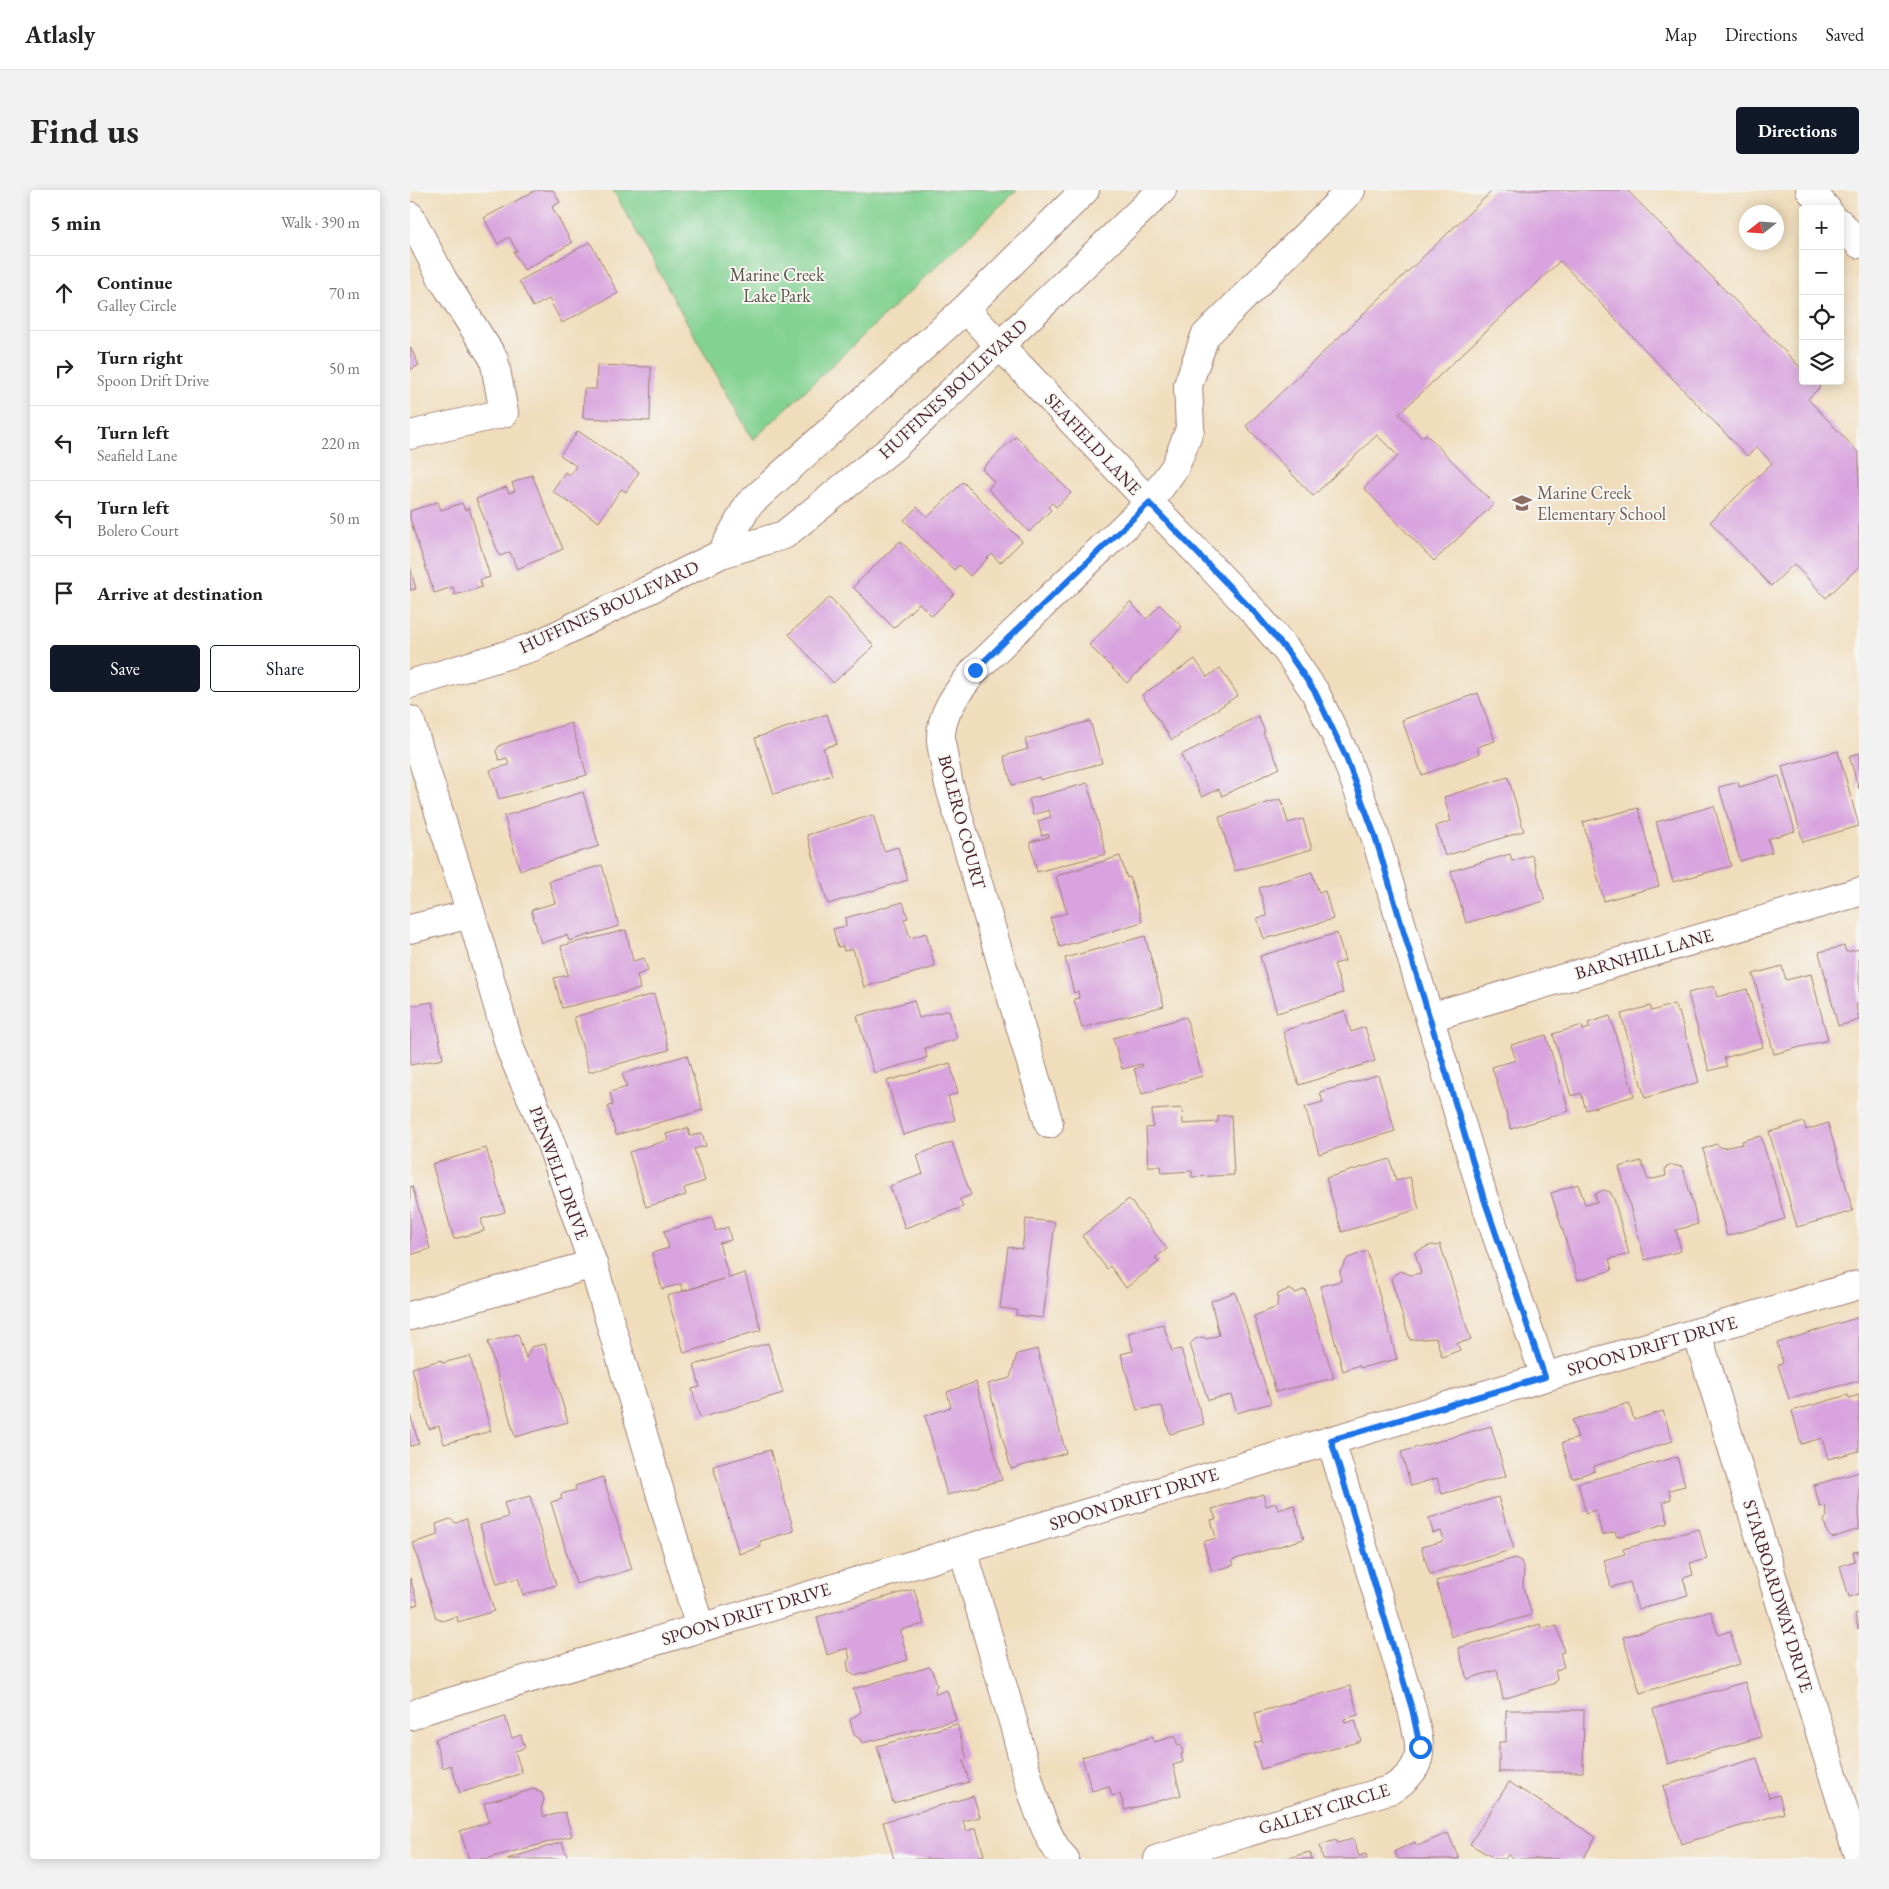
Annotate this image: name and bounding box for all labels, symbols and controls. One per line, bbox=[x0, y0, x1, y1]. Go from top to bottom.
text: Atlasly bbox=[25, 19, 95, 50]
text: Map bbox=[1665, 23, 1697, 46]
text: Directions bbox=[1725, 23, 1797, 46]
text: Saved bbox=[1825, 23, 1864, 46]
button: Directions bbox=[1736, 107, 1859, 154]
text: Find us bbox=[30, 108, 139, 153]
north arrow bbox=[1739, 205, 1784, 250]
map controls bbox=[1799, 205, 1844, 385]
button: + bbox=[1799, 205, 1844, 250]
text: 5 min bbox=[50, 209, 101, 236]
text: Walk · 390 m bbox=[281, 212, 360, 233]
button: − bbox=[1799, 250, 1844, 295]
park label: Marine Creek Lake Park bbox=[730, 263, 825, 307]
text: Continue bbox=[97, 270, 172, 295]
icon: ahead bbox=[50, 279, 78, 307]
text: 70 m bbox=[329, 283, 360, 304]
text: Galley Circle bbox=[97, 295, 176, 316]
button: locate bbox=[1799, 295, 1844, 340]
street label: HUFFINES BOULEVARD bbox=[873, 313, 1032, 464]
button: layers bbox=[1799, 340, 1844, 385]
text: Turn right bbox=[97, 345, 183, 370]
icon: right bbox=[50, 354, 78, 382]
text: 50 m bbox=[329, 358, 360, 379]
text: Spoon Drift Drive bbox=[97, 370, 209, 391]
street label: SEAFIELD LANE bbox=[1040, 388, 1147, 500]
text: Turn left bbox=[97, 420, 169, 445]
icon: left bbox=[50, 429, 78, 457]
text: 220 m bbox=[321, 433, 360, 454]
text: Seafield Lane bbox=[97, 445, 177, 466]
place label: Marine Creek Elementary School bbox=[1537, 481, 1666, 525]
school or university icon: Marine Creek Elementary School bbox=[1511, 492, 1533, 514]
text: Turn left bbox=[97, 495, 169, 520]
icon: left bbox=[50, 504, 78, 532]
text: 50 m bbox=[329, 508, 360, 529]
text: Bolero Court bbox=[97, 520, 179, 541]
street label: HUFFINES BOULEVARD bbox=[515, 555, 702, 658]
icon: arrive bbox=[50, 579, 78, 607]
text: Arrive at destination bbox=[97, 581, 263, 606]
button: Save bbox=[50, 645, 200, 692]
button: Share bbox=[210, 645, 360, 692]
route end bbox=[964, 659, 987, 682]
street label: BOLERO COURT bbox=[934, 752, 992, 892]
street label: BARNHILL LANE bbox=[1572, 923, 1716, 984]
street label: PENWELL DRIVE bbox=[525, 1103, 594, 1243]
street label: SPOON DRIFT DRIVE bbox=[1564, 1310, 1740, 1381]
street label: SPOON DRIFT DRIVE bbox=[1046, 1462, 1221, 1535]
street label: STARBOARDWAY DRIVE bbox=[1738, 1497, 1819, 1695]
street label: SPOON DRIFT DRIVE bbox=[658, 1577, 833, 1650]
route start bbox=[1409, 1736, 1432, 1759]
street label: GALLEY CIRCLE bbox=[1255, 1778, 1392, 1839]

